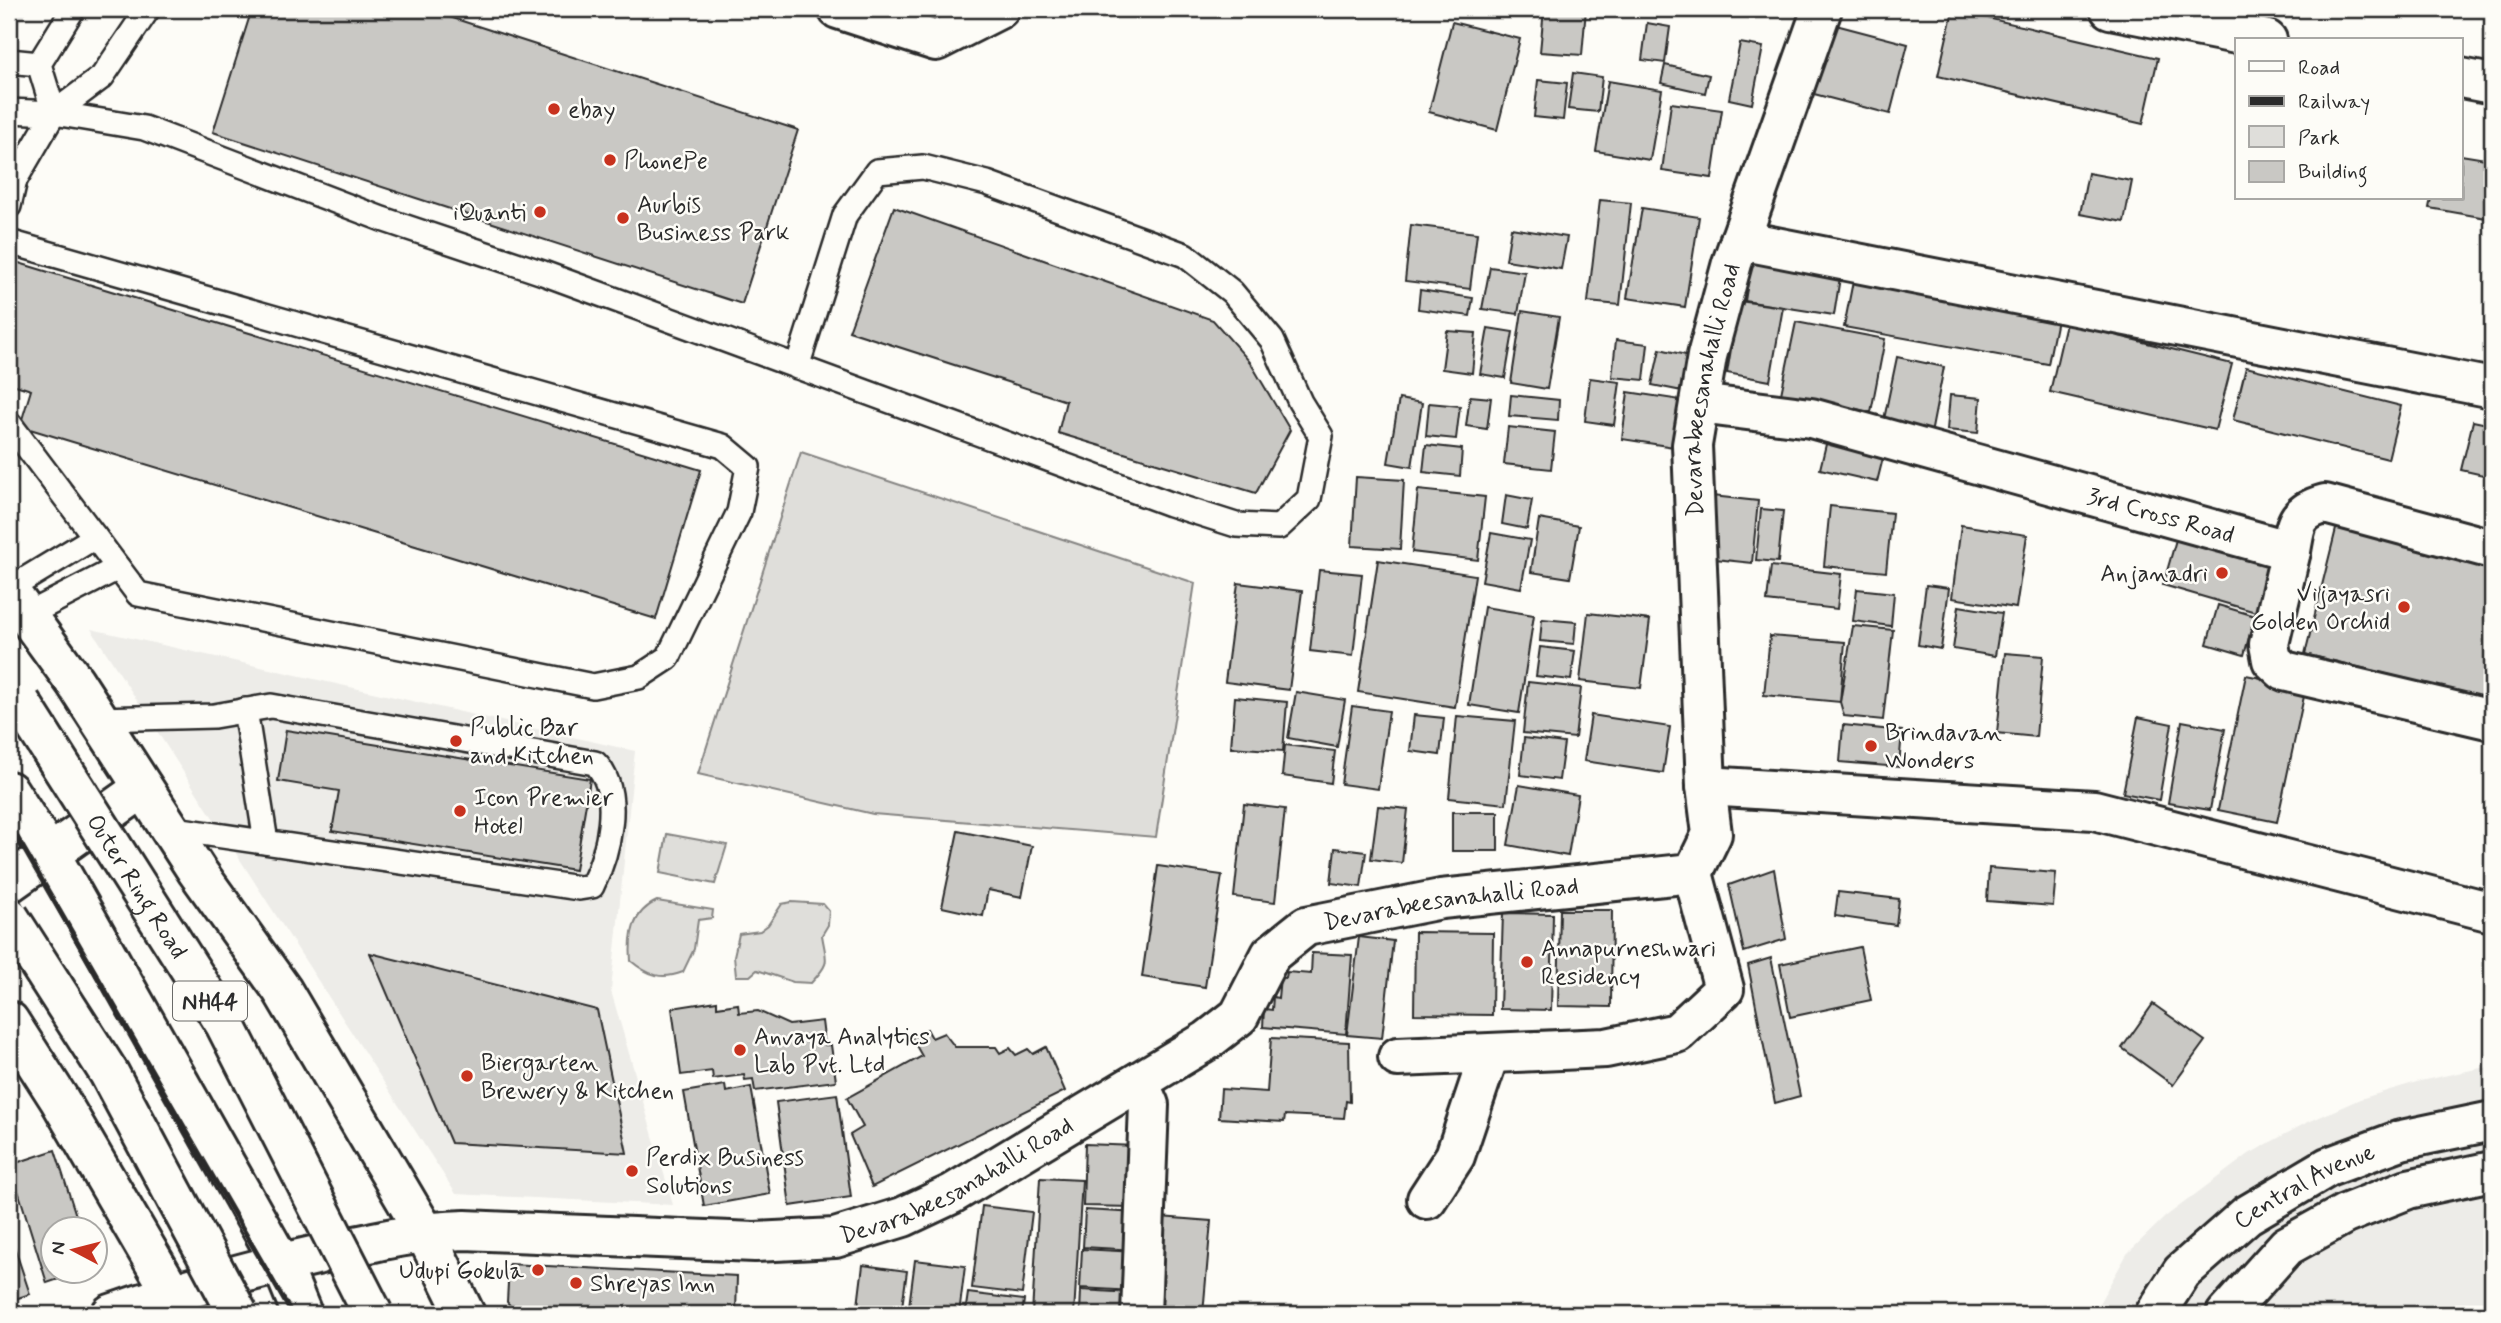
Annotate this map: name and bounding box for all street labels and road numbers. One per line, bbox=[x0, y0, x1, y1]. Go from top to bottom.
street label: Devarabeesanahalli Road bbox=[1678, 260, 1748, 517]
street label: 3rd Cross Road bbox=[2084, 481, 2237, 552]
street label: Outer Ring Road bbox=[79, 809, 194, 965]
street label: Devarabeesanahalli Road bbox=[1321, 871, 1580, 939]
road number: NH44 bbox=[173, 982, 247, 1020]
street label: Devarabeesanahalli Road bbox=[837, 1111, 1079, 1252]
street label: Central Avenue bbox=[2228, 1137, 2379, 1237]

